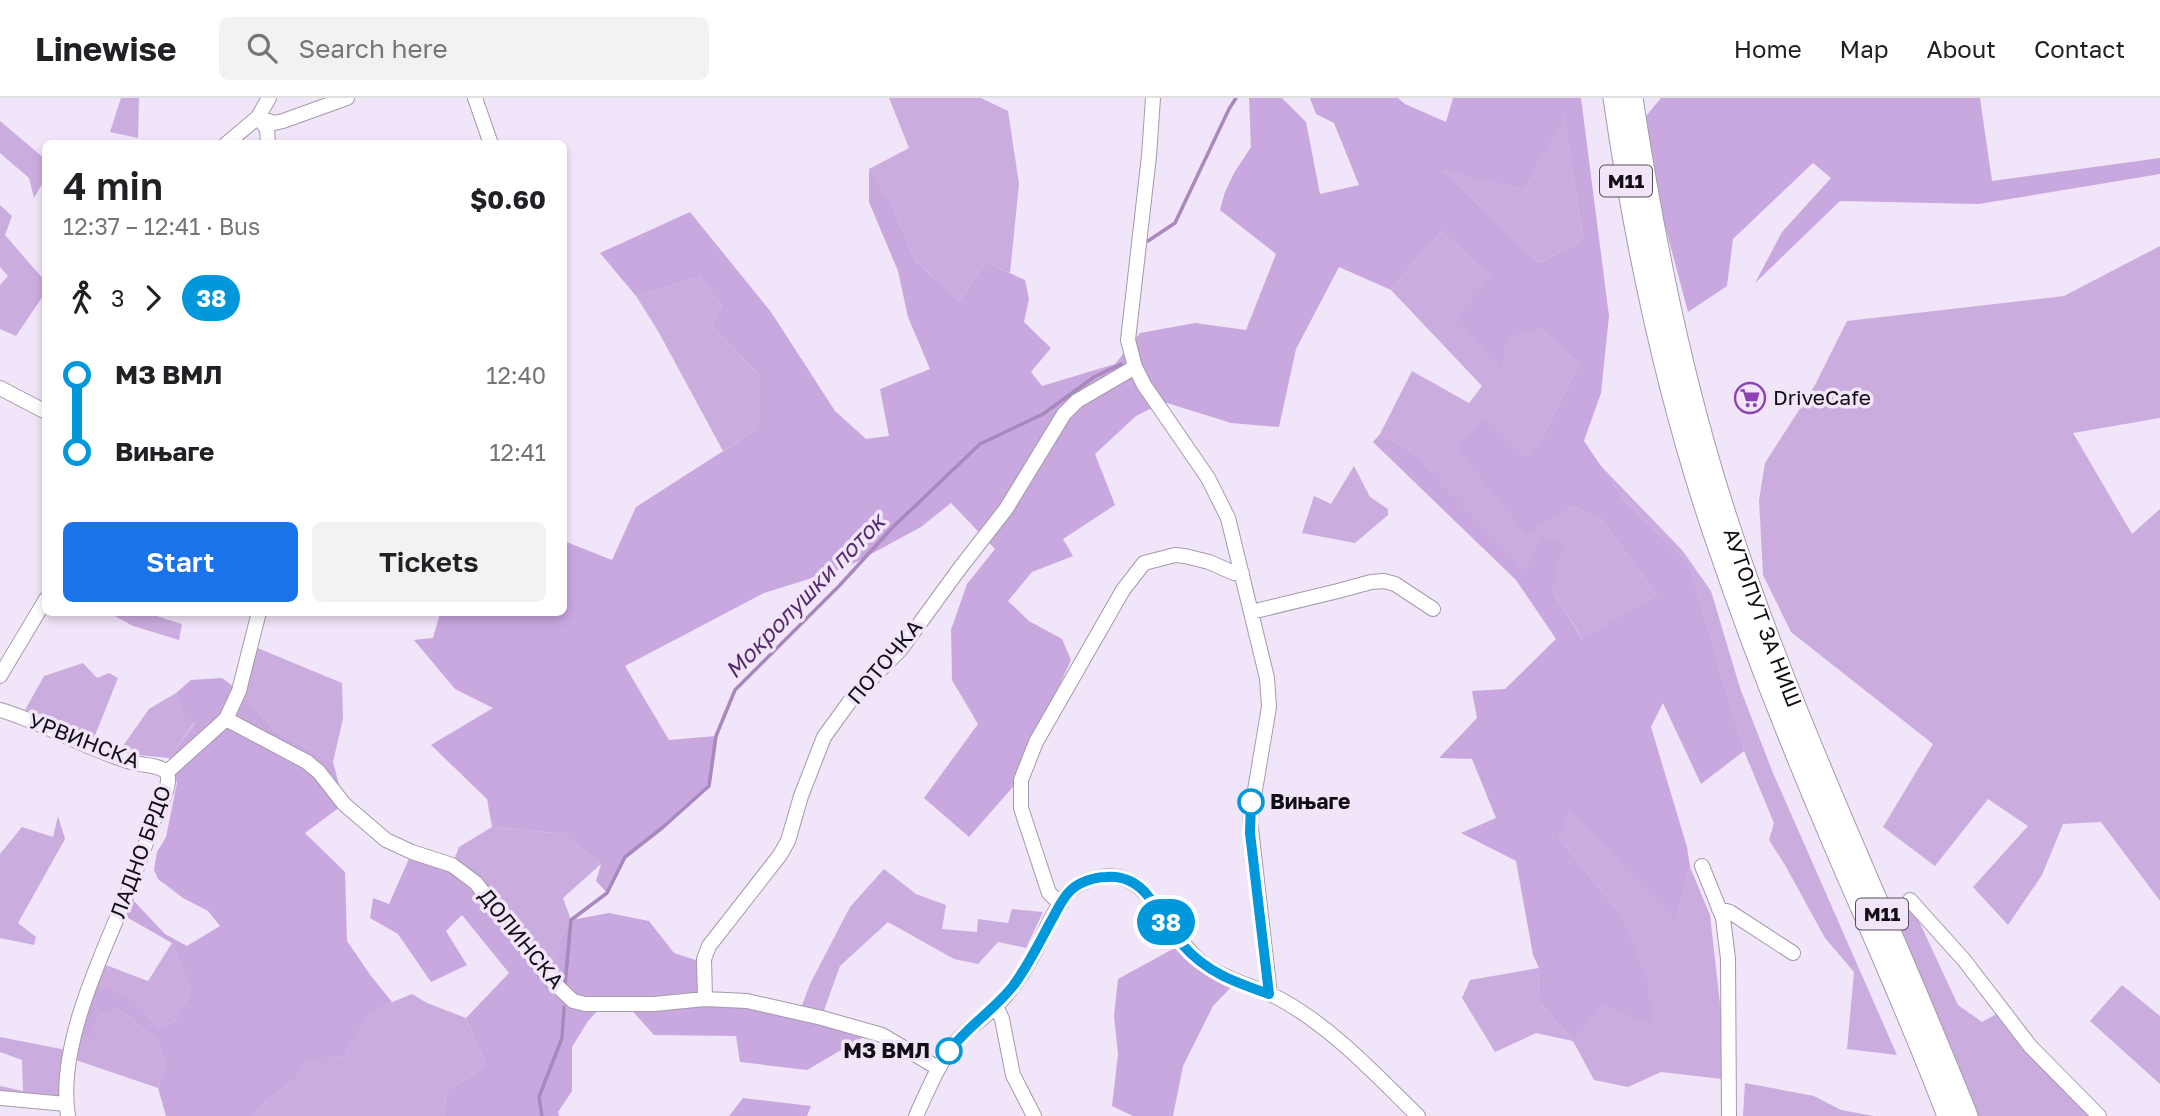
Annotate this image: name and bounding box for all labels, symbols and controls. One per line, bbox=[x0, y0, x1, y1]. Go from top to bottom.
search box bbox=[219, 17, 709, 80]
text: Linewise bbox=[35, 29, 177, 68]
icon: search bbox=[243, 29, 281, 67]
text: Search here bbox=[299, 33, 448, 64]
text: Home bbox=[1734, 34, 1802, 63]
text: Map bbox=[1840, 34, 1889, 63]
text: About bbox=[1927, 34, 1996, 63]
text: Contact bbox=[2034, 34, 2125, 63]
text: 4 min bbox=[63, 163, 163, 208]
road number: M11 bbox=[1600, 166, 1652, 197]
text: $0.60 bbox=[470, 184, 546, 215]
text: 12:37 – 12:41 · Bus bbox=[63, 212, 260, 240]
icon: walk bbox=[63, 279, 101, 317]
icon: forward bbox=[134, 279, 172, 317]
text: 38 bbox=[196, 283, 226, 312]
text: 3 bbox=[111, 284, 124, 312]
text: МЗ ВМЛ bbox=[115, 359, 222, 390]
text: 12:40 bbox=[486, 361, 546, 389]
supermarket icon: DriveCafe bbox=[1733, 381, 1767, 415]
place label: DriveCafe bbox=[1773, 384, 1871, 410]
text: Вињаге bbox=[115, 436, 214, 467]
text: 12:41 bbox=[489, 438, 546, 466]
water label: Мокролушки поток bbox=[719, 505, 892, 683]
button: Start bbox=[63, 522, 298, 602]
button: Tickets bbox=[312, 522, 546, 602]
street label: АУТОПУТ ЗА НИШ bbox=[1719, 525, 1808, 711]
street label: ПОТОЧКА bbox=[841, 614, 927, 709]
street label: УРВИНСКА bbox=[25, 707, 144, 773]
street label: ЛАДНО БРДО bbox=[104, 782, 176, 921]
place label: Вињаге bbox=[1270, 788, 1350, 814]
marker: Вињаге bbox=[1238, 789, 1264, 815]
street label: ДОЛИНСКА bbox=[474, 883, 570, 994]
road number: M11 bbox=[1856, 898, 1908, 930]
line badge: 38 bbox=[1134, 899, 1198, 945]
text: 38 bbox=[1151, 907, 1181, 936]
place label: МЗ ВМЛ bbox=[843, 1037, 930, 1063]
marker: МЗ ВМЛ bbox=[936, 1038, 962, 1064]

